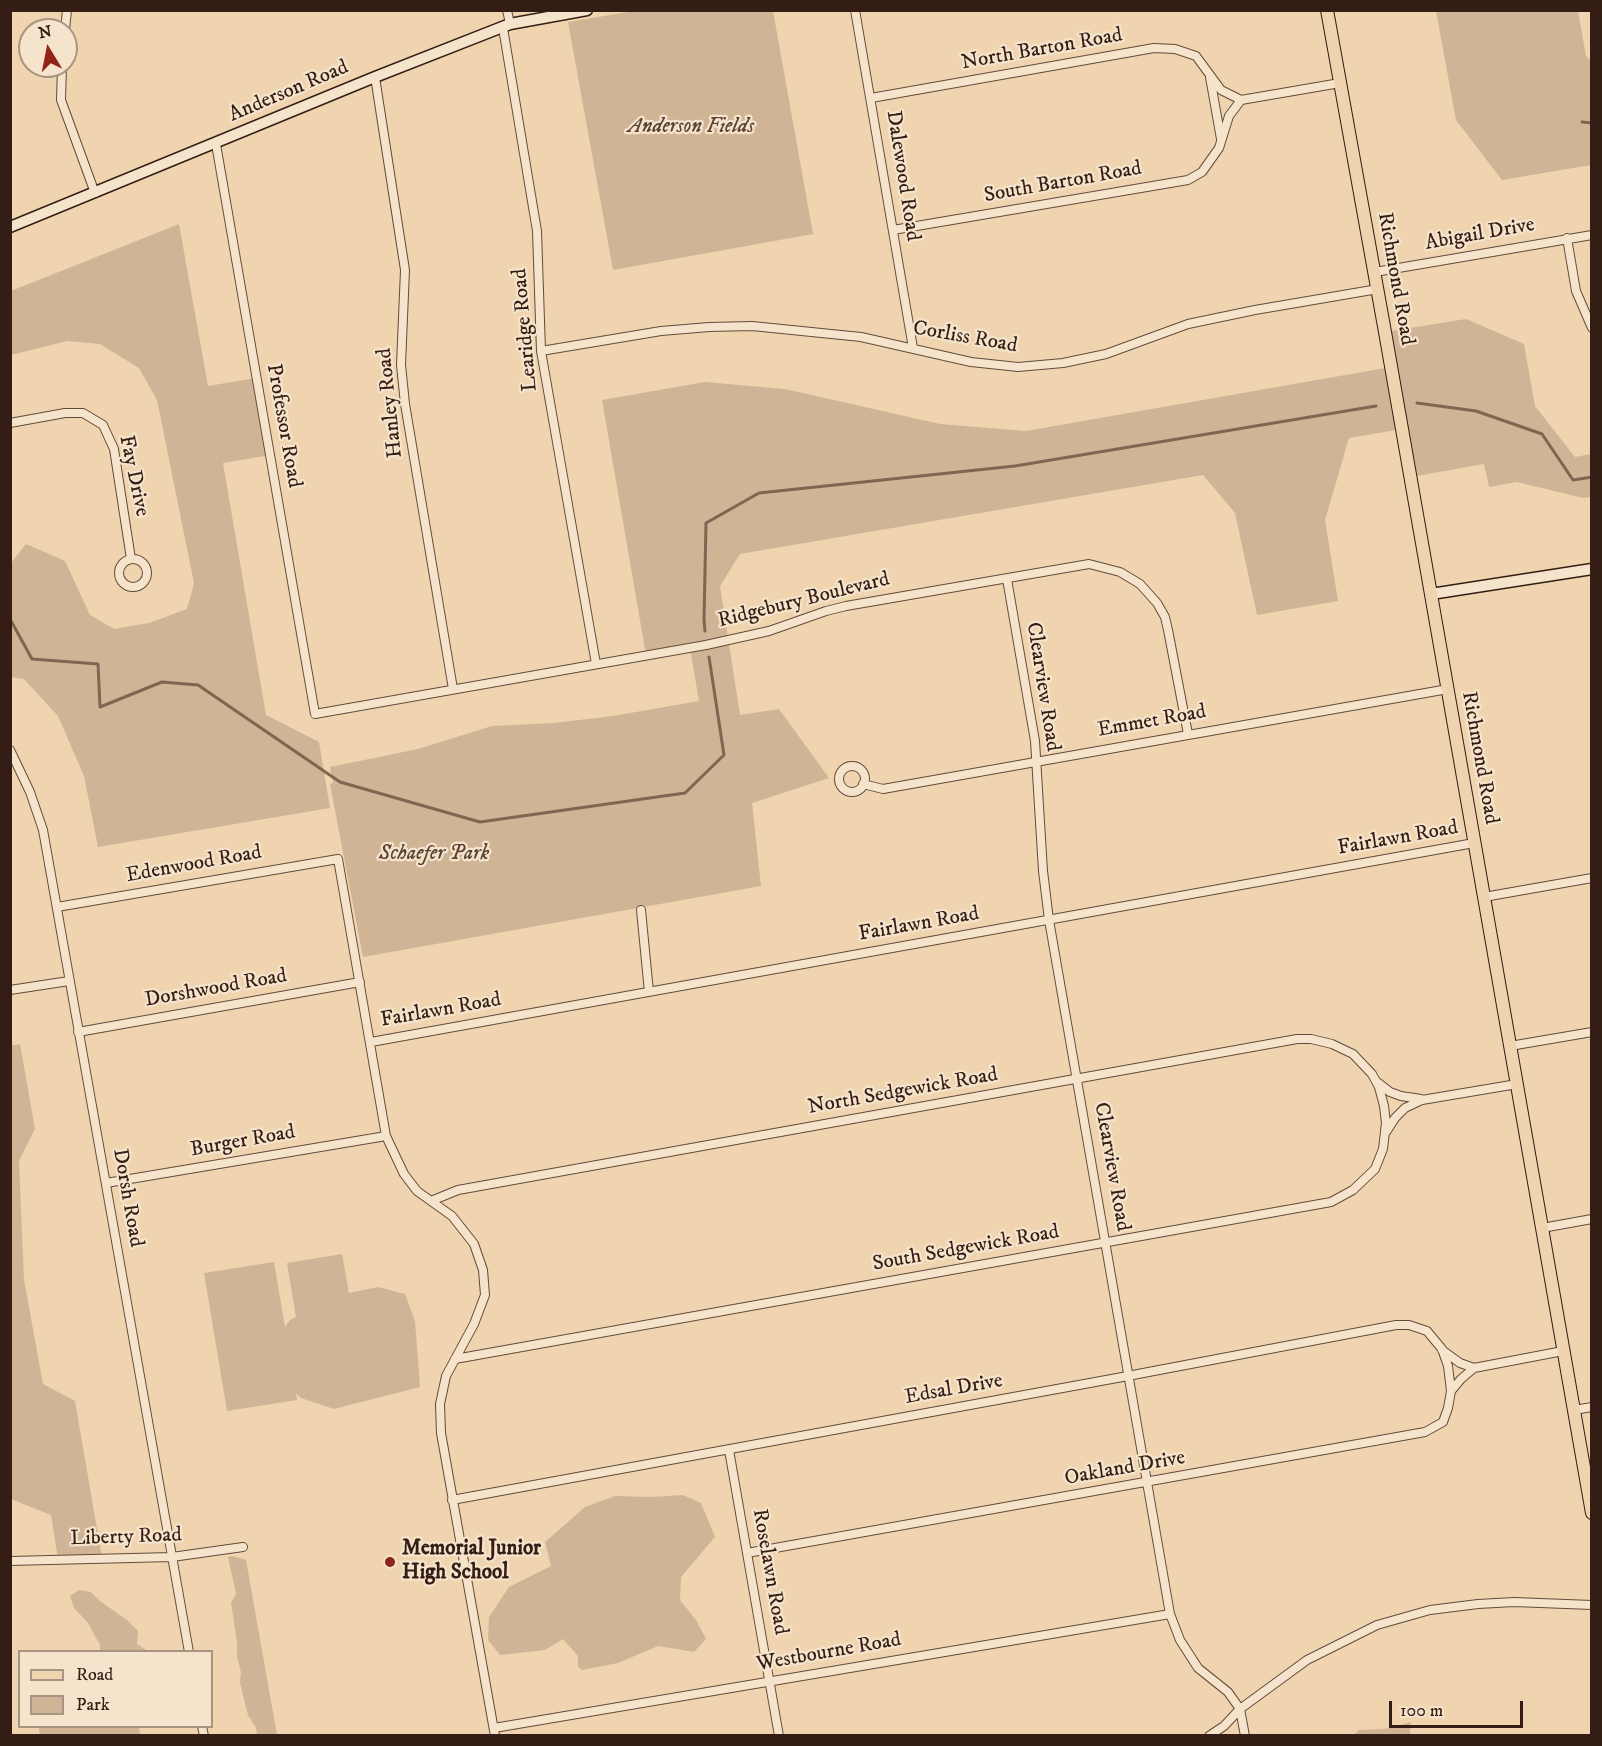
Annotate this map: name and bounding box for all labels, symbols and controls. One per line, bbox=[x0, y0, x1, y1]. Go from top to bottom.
north arrow bbox=[18, 18, 78, 78]
text: N bbox=[37, 21, 53, 43]
street label: North Barton Road bbox=[960, 23, 1124, 77]
street label: Anderson Road bbox=[225, 56, 353, 128]
street label: Dalewood Road bbox=[879, 109, 925, 243]
park label: Anderson Fields bbox=[628, 115, 754, 141]
street label: South Barton Road bbox=[982, 157, 1144, 209]
street label: Richmond Road bbox=[1371, 210, 1419, 348]
street label: Abigail Drive bbox=[1423, 213, 1537, 257]
street label: Learidge Road bbox=[508, 267, 544, 393]
street label: Corliss Road bbox=[911, 316, 1019, 360]
street label: Hanley Road bbox=[373, 347, 409, 459]
street label: Professor Road bbox=[260, 362, 306, 490]
street label: Fay Drive bbox=[112, 433, 154, 519]
street label: Ridgebury Boulevard bbox=[716, 567, 892, 635]
street label: Clearview Road bbox=[1019, 621, 1065, 753]
street label: Richmond Road bbox=[1455, 689, 1503, 827]
street label: Emmet Road bbox=[1096, 700, 1208, 744]
street label: Fairlawn Road bbox=[1336, 816, 1460, 862]
street label: Edenwood Road bbox=[124, 841, 264, 889]
park label: Schaefer Park bbox=[379, 842, 489, 868]
street label: Fairlawn Road bbox=[857, 902, 981, 948]
street label: Dorshwood Road bbox=[143, 964, 289, 1014]
street label: Fairlawn Road bbox=[379, 988, 503, 1034]
street label: North Sedgewick Road bbox=[806, 1063, 1000, 1121]
street label: Clearview Road bbox=[1087, 1100, 1135, 1234]
street label: Burger Road bbox=[189, 1120, 297, 1164]
street label: Dorsh Road bbox=[106, 1147, 148, 1249]
street label: South Sedgewick Road bbox=[871, 1220, 1061, 1278]
street label: Edsal Drive bbox=[903, 1369, 1005, 1411]
street label: Oakland Drive bbox=[1063, 1446, 1187, 1492]
street label: Roselawn Road bbox=[746, 1507, 792, 1637]
street label: Liberty Road bbox=[70, 1523, 182, 1553]
place label: Memorial Junior High School bbox=[402, 1537, 541, 1587]
marker: Memorial Junior High School bbox=[383, 1555, 397, 1569]
street label: Westbourne Road bbox=[755, 1628, 903, 1678]
legend bbox=[18, 1650, 213, 1728]
text: Road bbox=[76, 1664, 113, 1686]
scale bar bbox=[1392, 1689, 1526, 1727]
text: Park bbox=[76, 1694, 110, 1716]
text: 100 m bbox=[1400, 1700, 1443, 1722]

